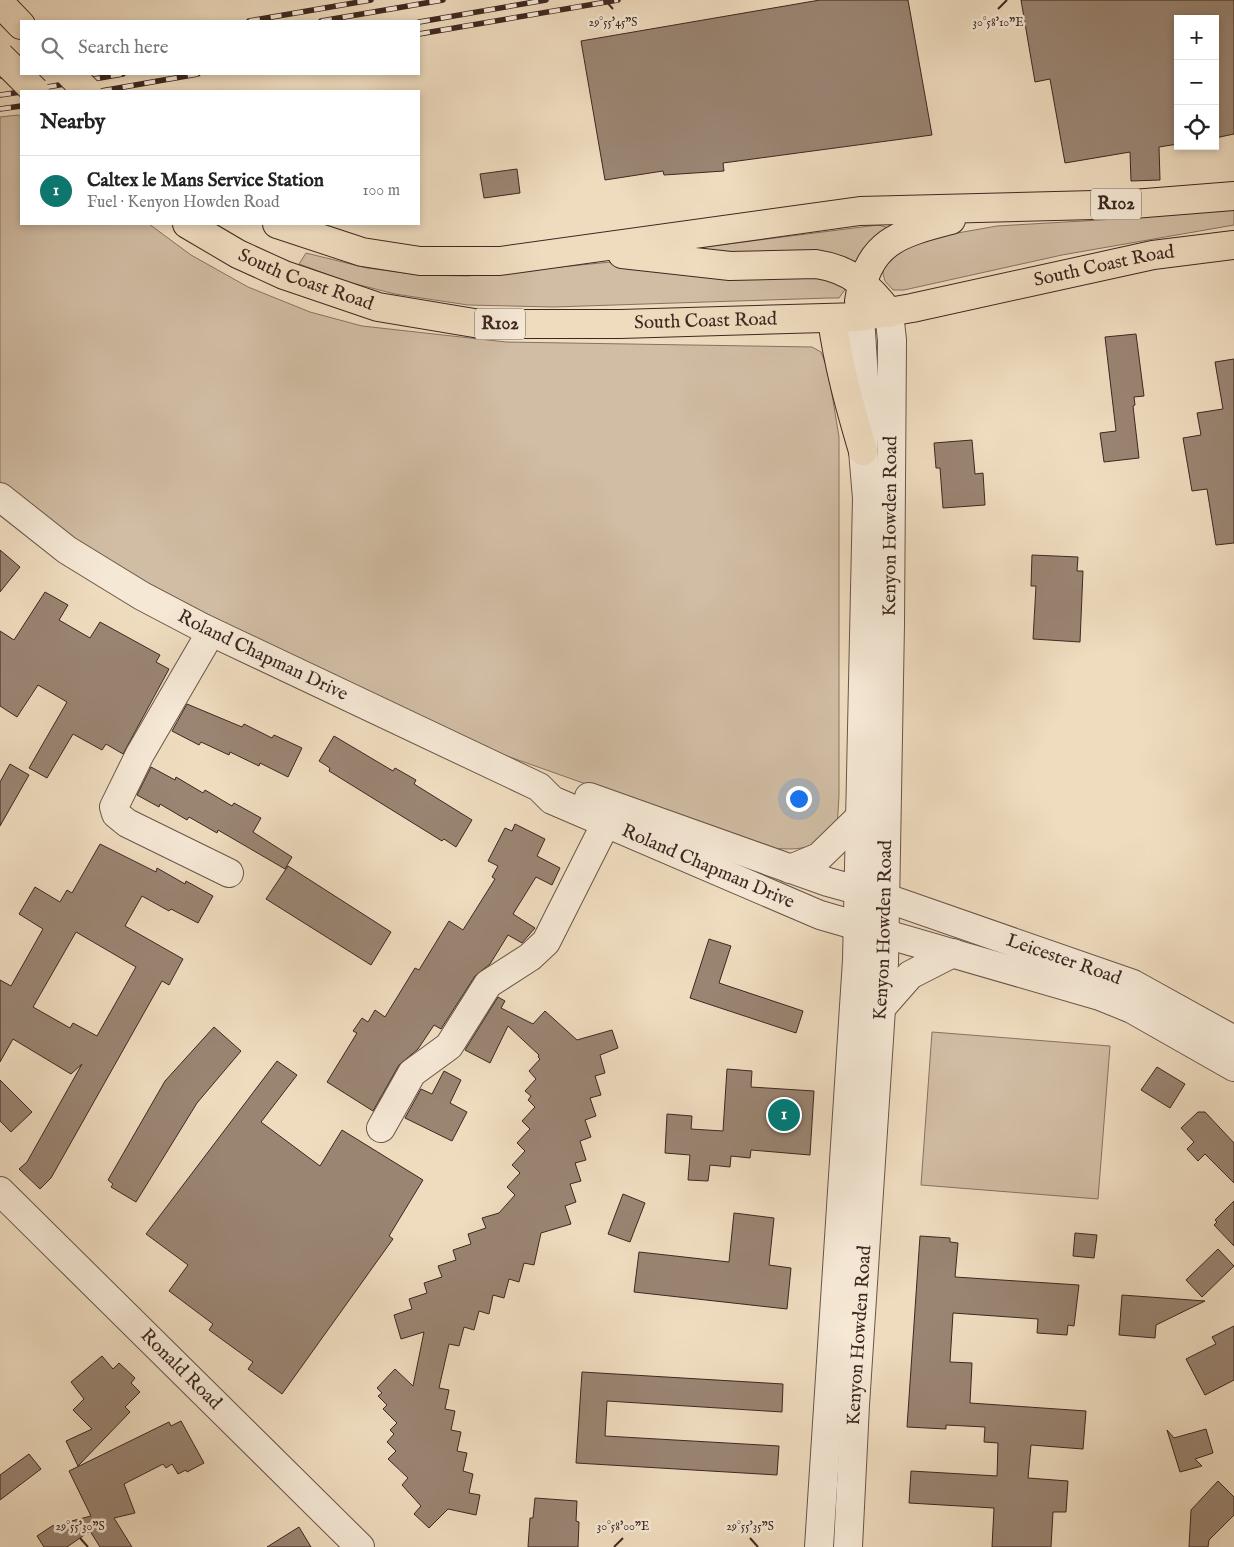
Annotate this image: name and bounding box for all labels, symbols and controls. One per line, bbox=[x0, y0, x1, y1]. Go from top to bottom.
text: 29°55'45"S bbox=[589, 15, 637, 30]
text: 30°58'10"E bbox=[972, 15, 1024, 30]
map controls bbox=[1174, 15, 1219, 150]
button: + bbox=[1174, 15, 1219, 60]
search box bbox=[20, 20, 420, 75]
icon: search bbox=[38, 34, 66, 62]
text: Search here bbox=[78, 36, 169, 60]
button: − bbox=[1174, 60, 1219, 105]
button: locate bbox=[1174, 105, 1219, 150]
text: Nearby bbox=[40, 109, 105, 136]
text: Caltex le Mans Service Station bbox=[87, 169, 324, 193]
text: 1 bbox=[53, 181, 59, 201]
text: 100 m bbox=[363, 181, 400, 201]
road number: R102 bbox=[1091, 188, 1141, 220]
text: Fuel · Kenyon Howden Road bbox=[87, 193, 279, 213]
street label: South Coast Road bbox=[1032, 240, 1177, 293]
street label: South Coast Road bbox=[234, 244, 377, 317]
street label: South Coast Road bbox=[634, 307, 778, 336]
road number: R102 bbox=[475, 308, 525, 339]
street label: Kenyon Howden Road bbox=[878, 435, 903, 617]
street label: Roland Chapman Drive bbox=[173, 605, 352, 707]
your location bbox=[786, 786, 812, 812]
street label: Roland Chapman Drive bbox=[618, 819, 798, 915]
street label: Kenyon Howden Road bbox=[868, 839, 898, 1021]
street label: Leicester Road bbox=[1003, 929, 1125, 991]
pin: 1 bbox=[768, 1096, 800, 1134]
street label: Kenyon Howden Road bbox=[842, 1244, 878, 1426]
street label: Ronald Road bbox=[135, 1324, 227, 1416]
text: 29°55'30"S bbox=[55, 1519, 105, 1534]
text: 30°58'00"E bbox=[597, 1519, 649, 1534]
text: 29°55'35"S bbox=[726, 1519, 774, 1534]

